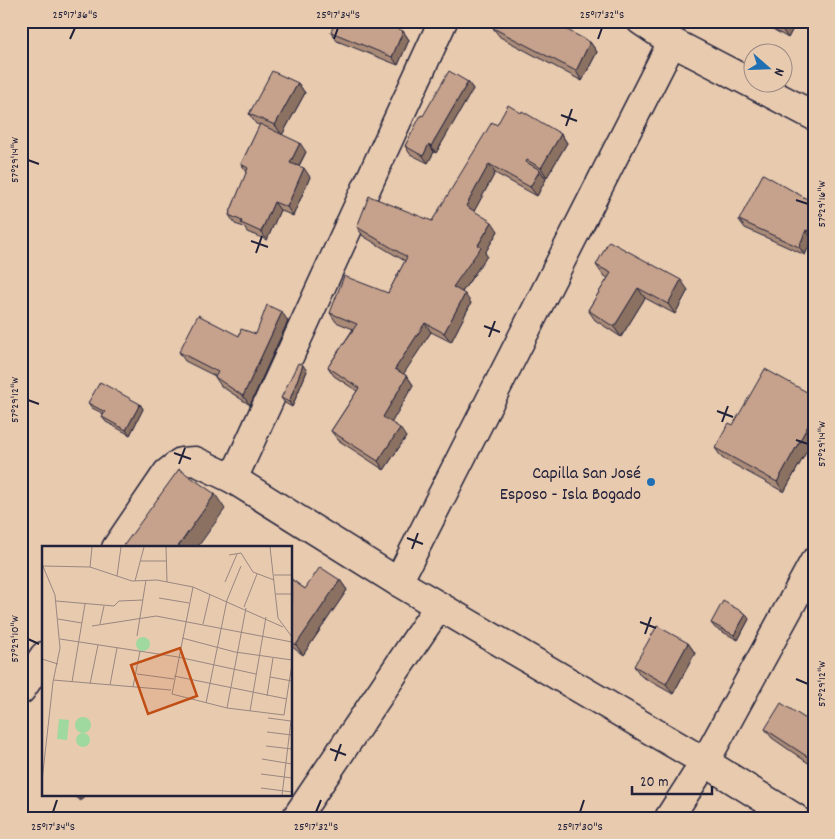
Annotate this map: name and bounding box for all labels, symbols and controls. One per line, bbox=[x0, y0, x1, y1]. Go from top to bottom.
text: 25°17'36"S bbox=[52, 7, 98, 24]
text: 25°17'34"S bbox=[316, 7, 360, 24]
text: 25°17'32"S bbox=[580, 7, 624, 24]
north arrow bbox=[742, 42, 792, 92]
text: N bbox=[768, 65, 789, 79]
text: 57°29'14"W bbox=[7, 137, 24, 183]
text: 57°29'16"W bbox=[814, 181, 831, 227]
text: 57°29'12"W bbox=[7, 377, 24, 423]
text: 57°29'14"W bbox=[814, 421, 831, 467]
place label: Capilla San José Esposo - Isla Bogado bbox=[500, 462, 641, 508]
marker: Capilla San José Esposo - Isla Bogado bbox=[645, 476, 657, 488]
inset map bbox=[42, 546, 292, 796]
text: 57°29'10"W bbox=[7, 615, 24, 663]
text: 57°29'12"W bbox=[814, 661, 831, 707]
scale bar bbox=[632, 764, 712, 796]
text: 20 m bbox=[640, 772, 668, 794]
text: 25°17'34"S bbox=[31, 819, 75, 836]
text: 25°17'32"S bbox=[294, 819, 338, 836]
text: 25°17'30"S bbox=[557, 819, 603, 836]

